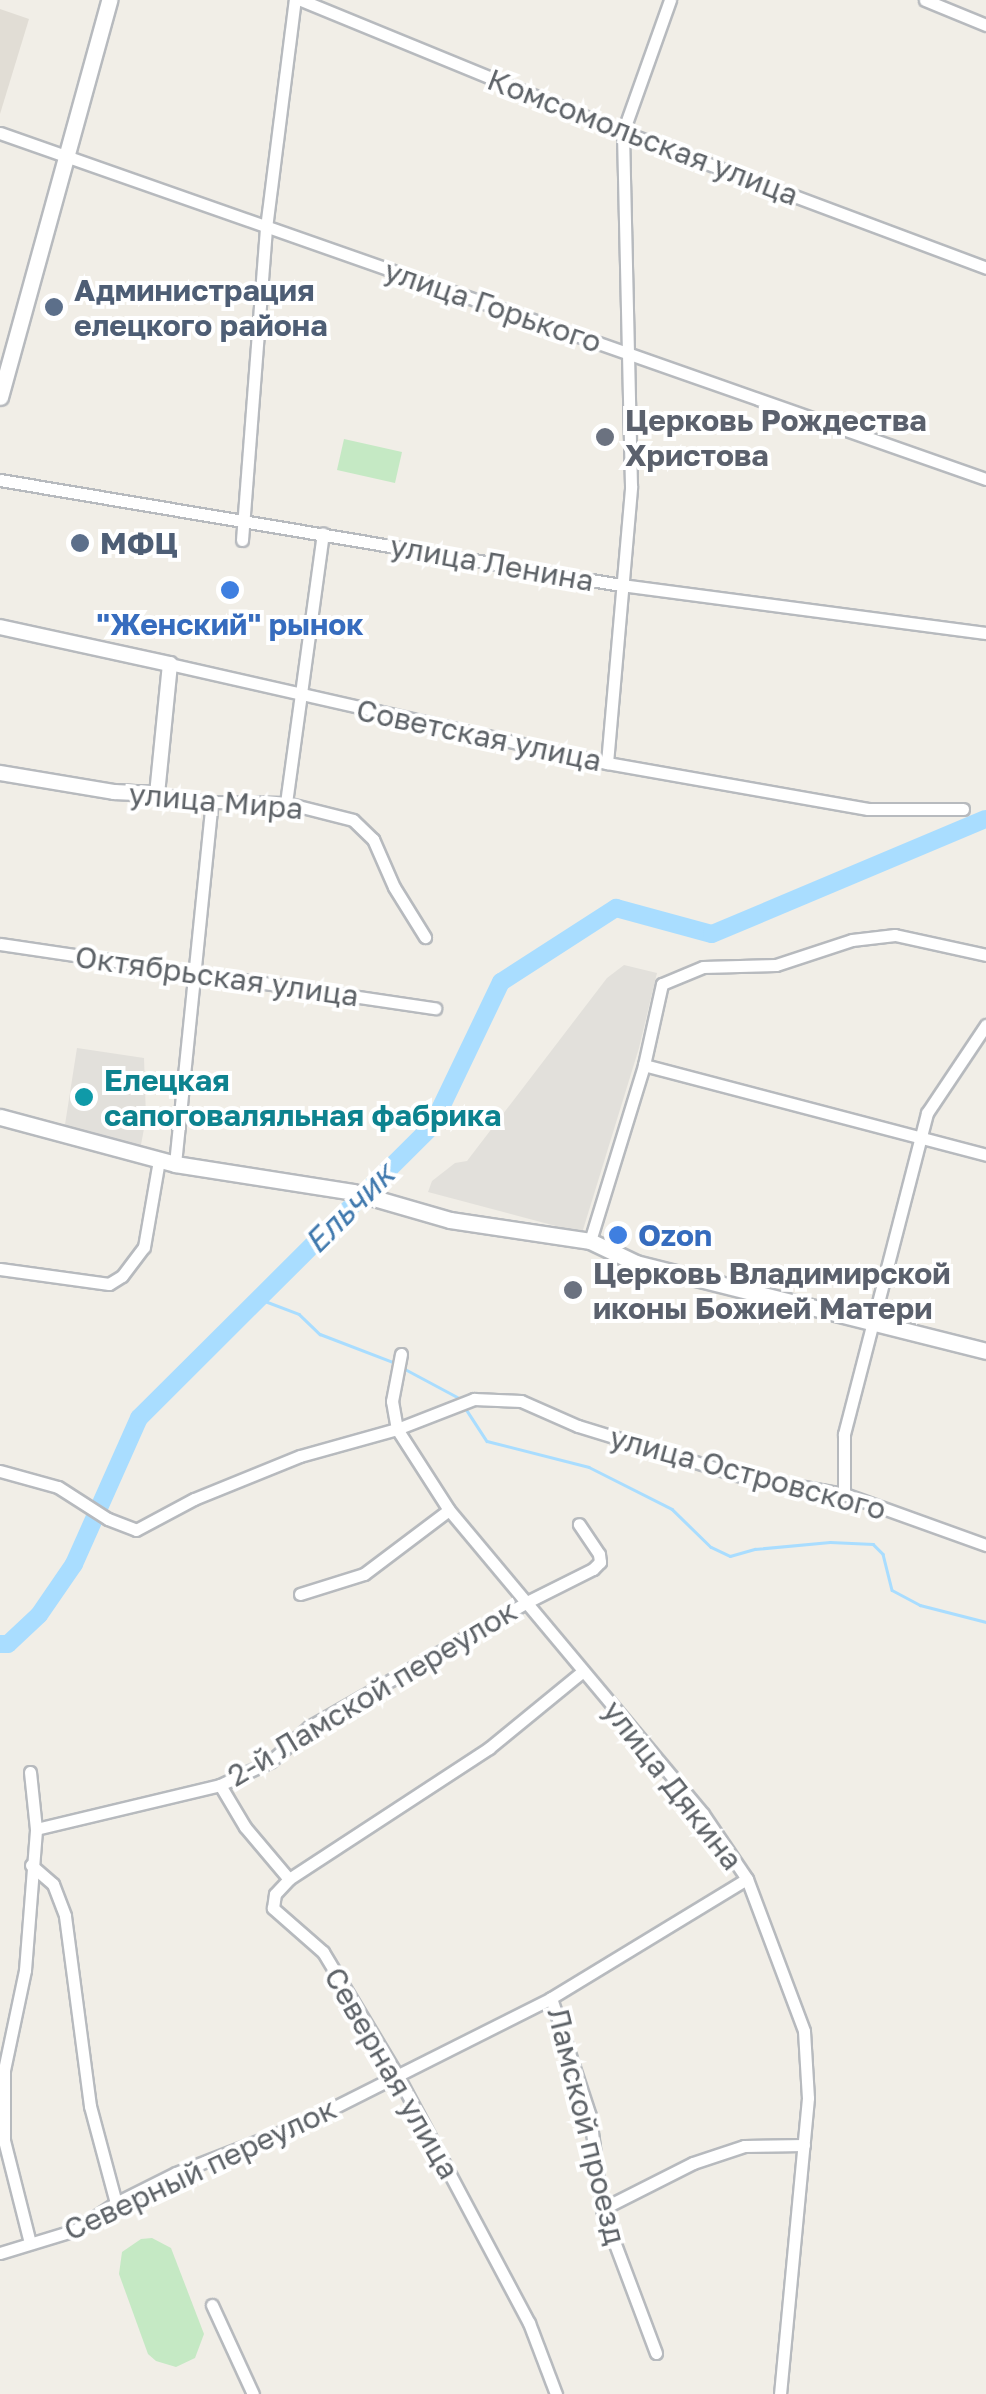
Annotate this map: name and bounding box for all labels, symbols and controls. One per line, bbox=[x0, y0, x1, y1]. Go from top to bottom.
street label: Комсомольская улица bbox=[483, 61, 803, 213]
street label: улица Горького bbox=[380, 252, 606, 360]
place label: Администрация елецкого района bbox=[74, 272, 328, 342]
marker: Администрация елецкого района bbox=[43, 296, 65, 318]
place label: Церковь Рождества Христова bbox=[625, 402, 927, 472]
marker: Церковь Рождества Христова bbox=[594, 426, 616, 448]
place label: МФЦ bbox=[100, 525, 178, 561]
street label: улица Ленина bbox=[387, 527, 597, 599]
marker: МФЦ bbox=[69, 532, 91, 554]
marker: "Женский" рынок bbox=[219, 579, 241, 601]
place label: "Женский" рынок bbox=[96, 606, 364, 642]
street label: Советская улица bbox=[353, 691, 605, 779]
street label: улица Мира bbox=[127, 775, 305, 827]
street label: Октябрьская улица bbox=[73, 938, 361, 1014]
place label: Елецкая сапоговаляльная фабрика bbox=[104, 1062, 501, 1132]
marker: Елецкая сапоговаляльная фабрика bbox=[73, 1086, 95, 1108]
water label: Ельчик bbox=[296, 1155, 402, 1261]
place label: Ozon bbox=[638, 1217, 712, 1253]
marker: Ozon bbox=[607, 1224, 629, 1246]
place label: Церковь Владимирской иконы Божией Матери bbox=[593, 1255, 951, 1326]
marker: Церковь Владимирской иконы Божией Матери bbox=[562, 1279, 584, 1301]
street label: улица Островского bbox=[606, 1419, 890, 1527]
street label: 2-й Ламской переулок bbox=[221, 1592, 523, 1794]
street label: улица Дякина bbox=[596, 1693, 750, 1877]
street label: Северная улица bbox=[317, 1961, 467, 2185]
street label: Ламской проезд bbox=[540, 2004, 634, 2248]
street label: Северный переулок bbox=[58, 2090, 342, 2248]

